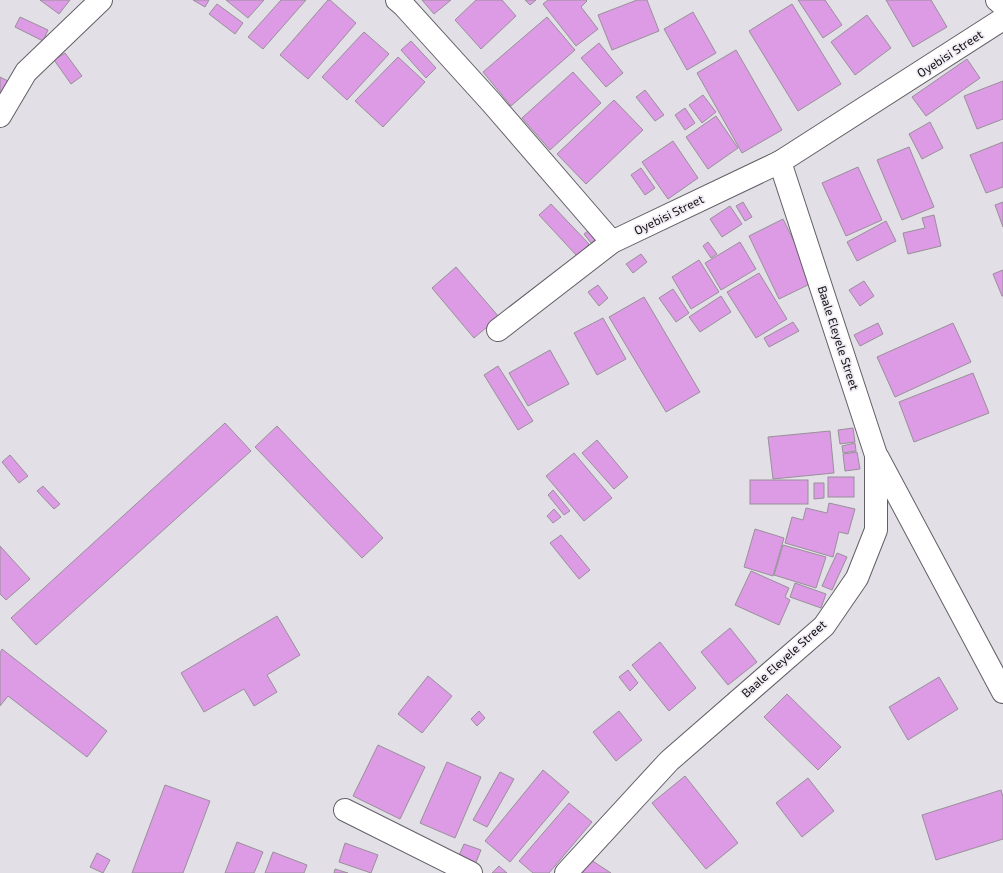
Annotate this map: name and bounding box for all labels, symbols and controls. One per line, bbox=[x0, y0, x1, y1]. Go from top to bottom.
street label: Oyebisi Street bbox=[914, 26, 985, 80]
street label: Oyebisi Street bbox=[631, 191, 706, 237]
street label: Baale Eleyele Street bbox=[815, 284, 863, 392]
street label: Baale Eleyele Street bbox=[738, 616, 829, 700]

